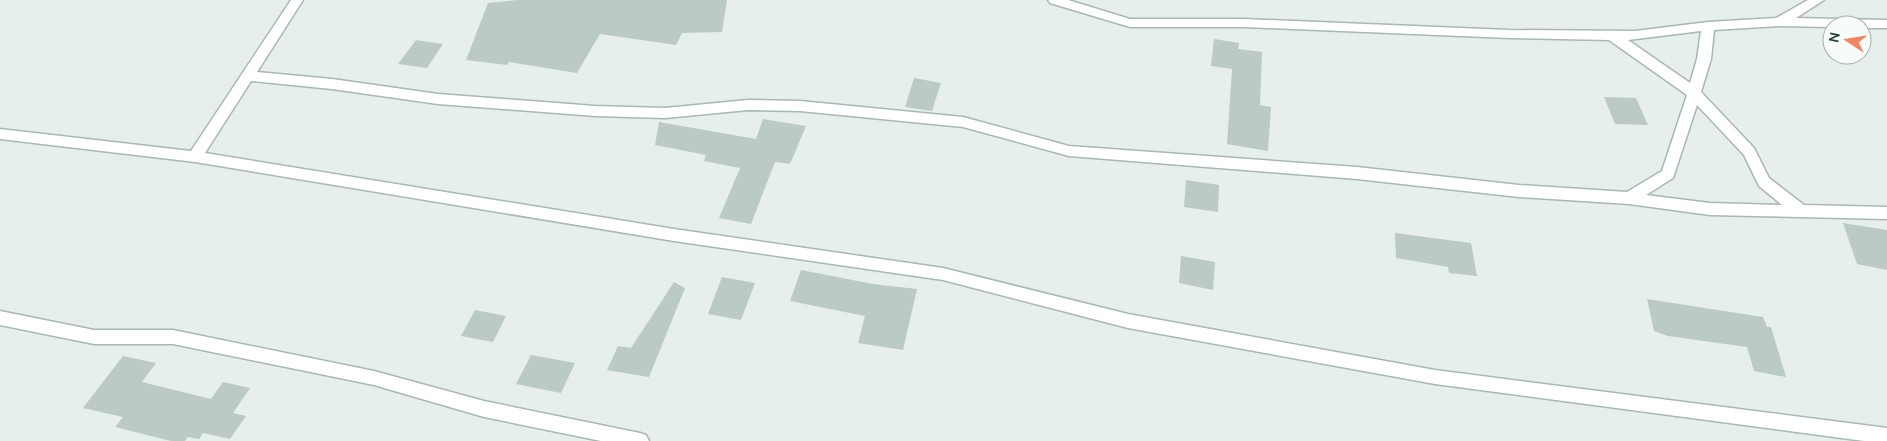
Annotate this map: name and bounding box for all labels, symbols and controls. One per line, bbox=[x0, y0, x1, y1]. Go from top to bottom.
north arrow bbox=[1822, 15, 1872, 65]
text: N bbox=[1825, 31, 1843, 44]

